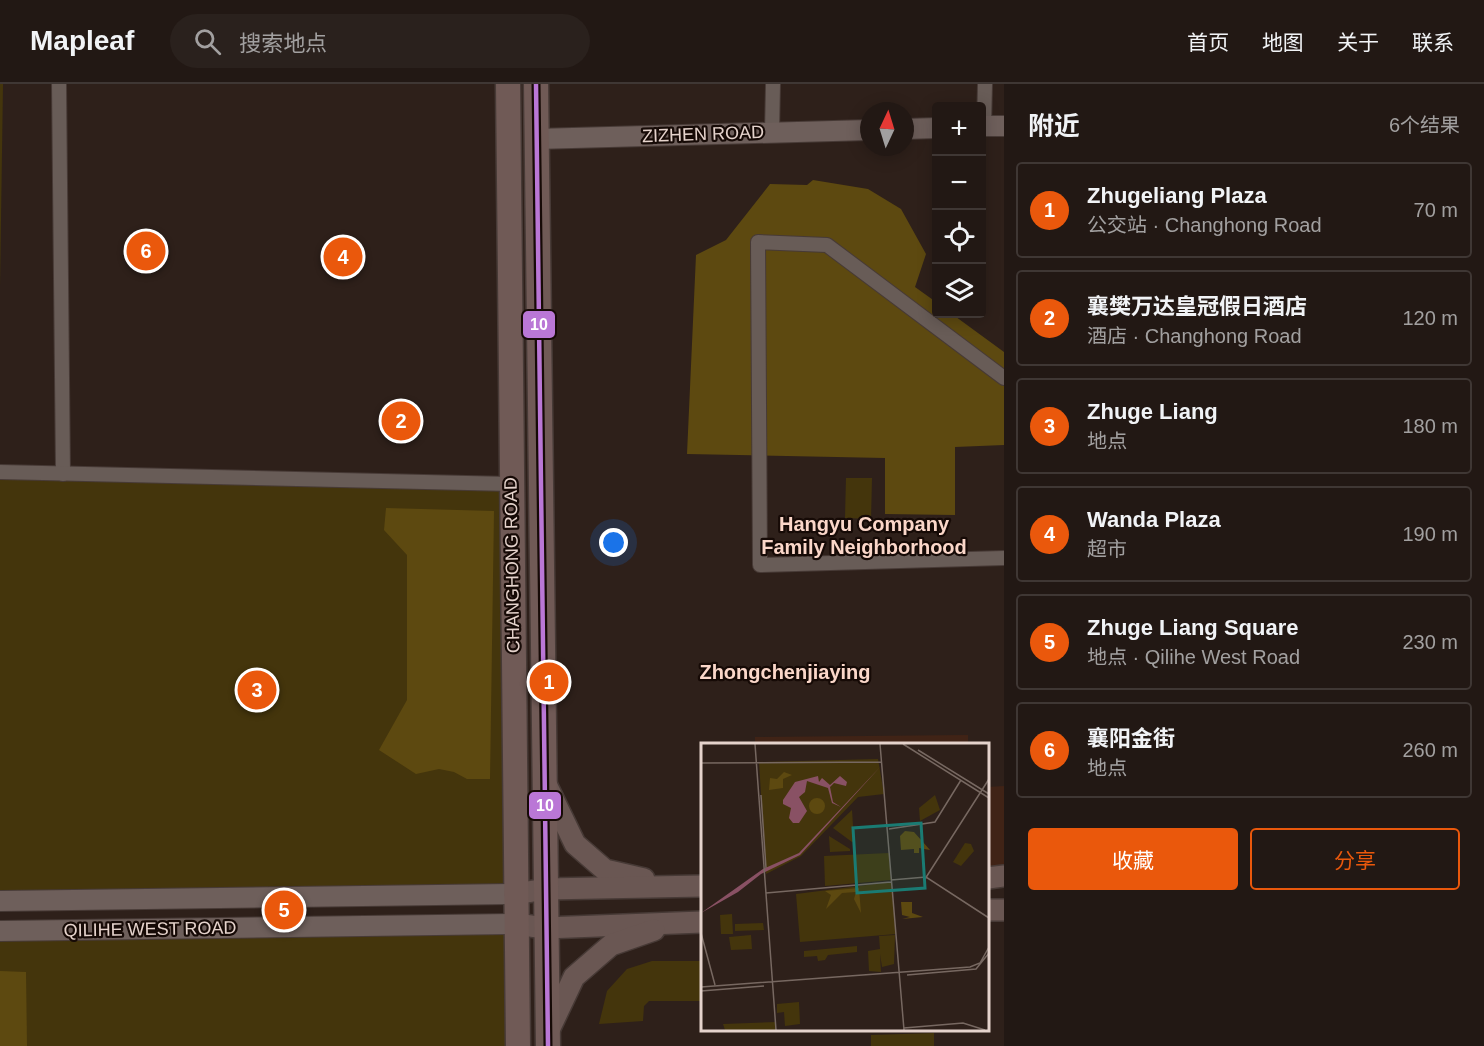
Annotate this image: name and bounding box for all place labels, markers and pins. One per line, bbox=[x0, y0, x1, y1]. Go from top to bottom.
pin: 6 bbox=[126, 228, 166, 274]
pin: 4 bbox=[324, 234, 362, 279]
pin: 2 bbox=[382, 398, 420, 444]
pin: 1 bbox=[530, 660, 568, 704]
pin: 3 bbox=[238, 668, 276, 712]
pin: 5 bbox=[264, 888, 304, 932]

